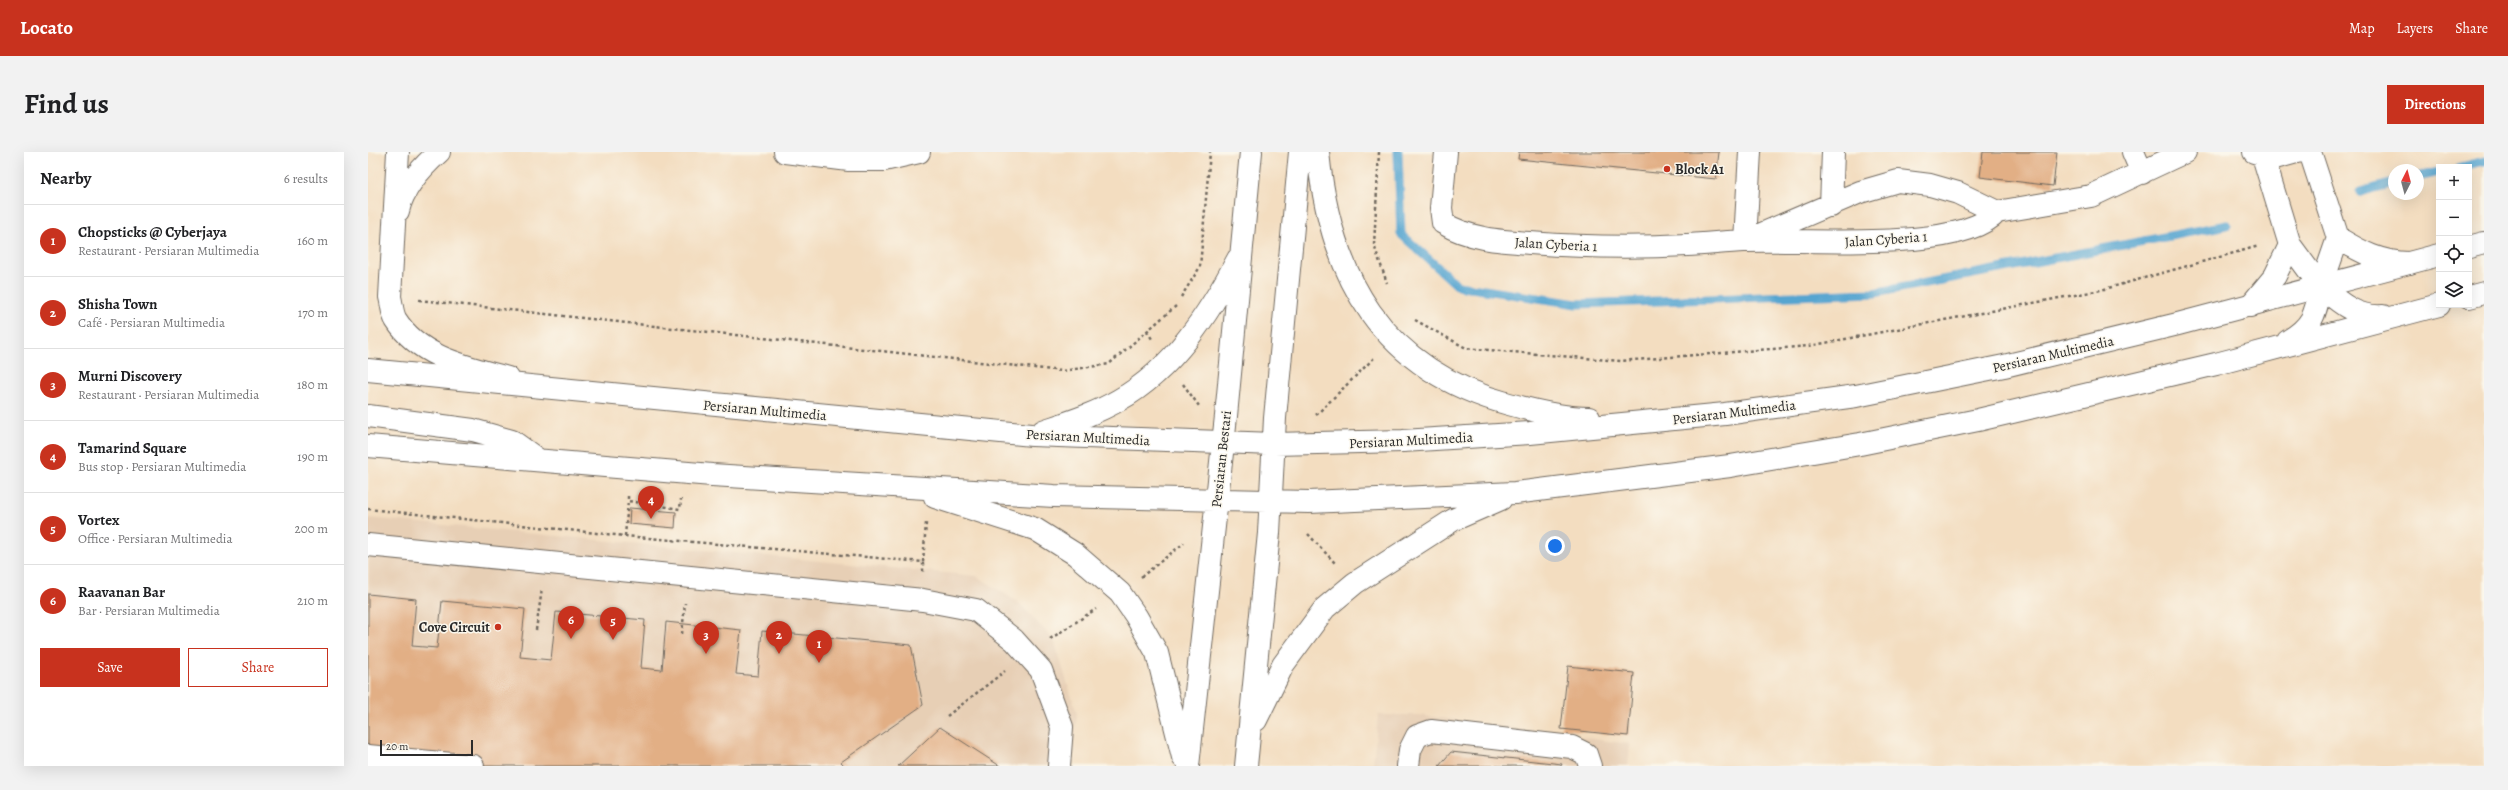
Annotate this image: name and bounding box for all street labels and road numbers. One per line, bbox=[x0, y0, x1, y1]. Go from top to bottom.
street label: Jalan Cyberia 1 bbox=[1844, 227, 1928, 252]
street label: Jalan Cyberia 1 bbox=[1514, 233, 1598, 256]
street label: Persiaran Multimedia bbox=[1991, 331, 2116, 378]
street label: Persiaran Multimedia bbox=[1671, 395, 1797, 429]
street label: Persiaran Multimedia bbox=[702, 396, 828, 425]
street label: Persiaran Bestari bbox=[1207, 409, 1236, 509]
street label: Persiaran Multimedia bbox=[1026, 425, 1151, 450]
street label: Persiaran Multimedia bbox=[1349, 428, 1474, 453]

